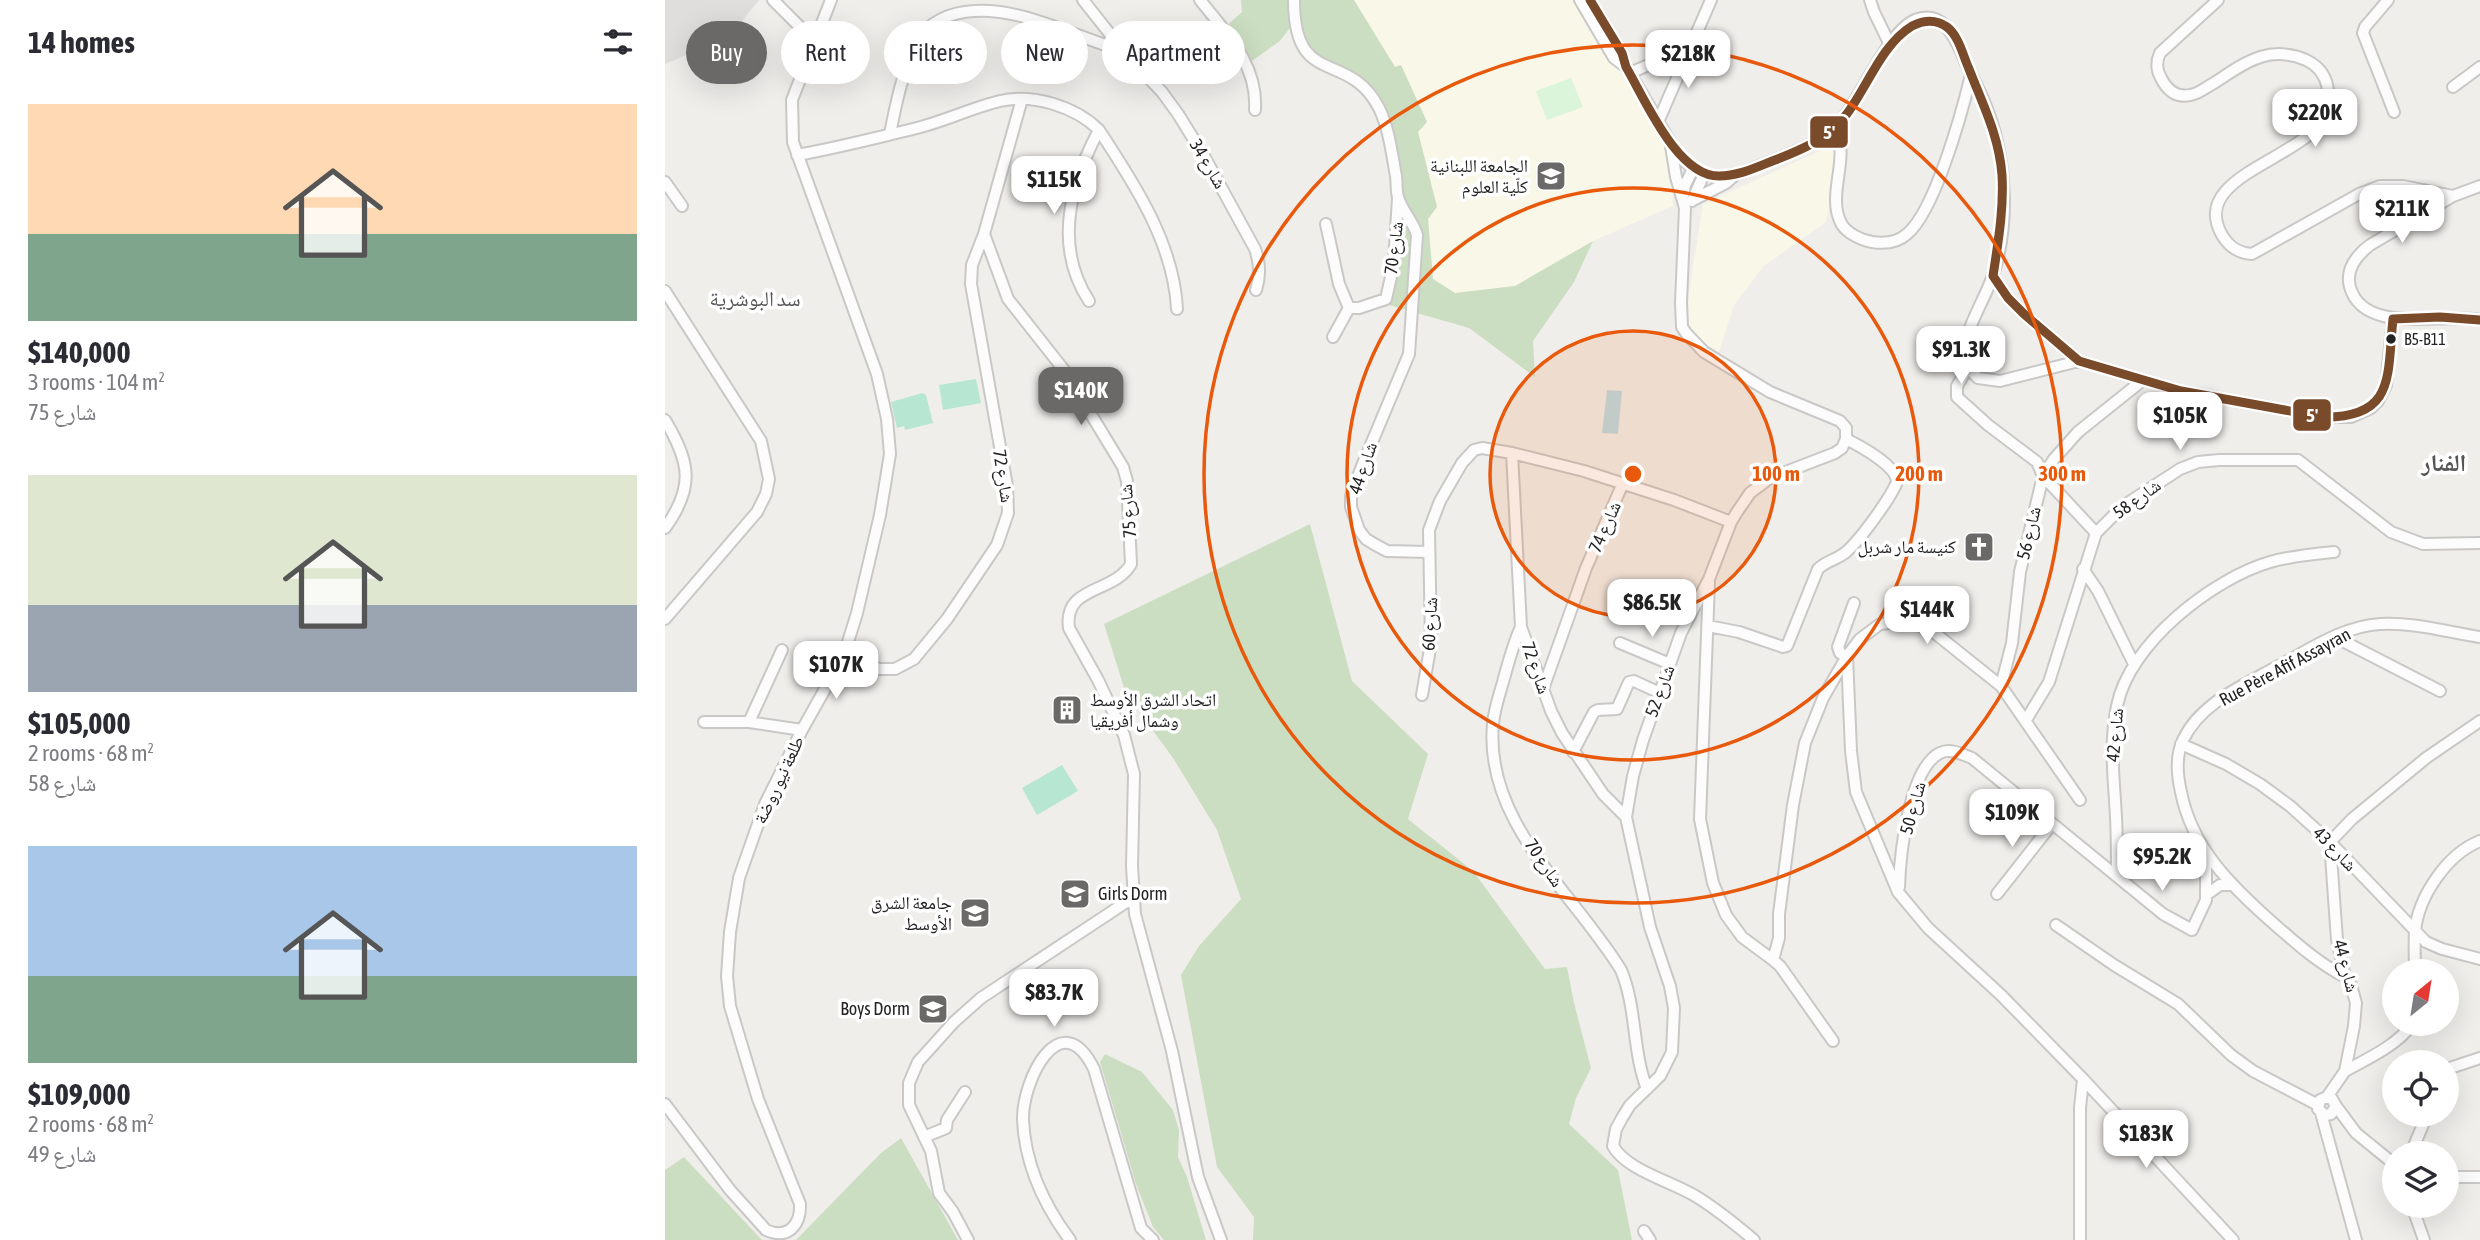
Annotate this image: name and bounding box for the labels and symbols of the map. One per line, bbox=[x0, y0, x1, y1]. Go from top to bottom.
pin: $218K bbox=[1639, 31, 1737, 90]
pin: $220K bbox=[2266, 90, 2364, 149]
line badge: 5' bbox=[1809, 115, 1849, 149]
text: 5' bbox=[1823, 121, 1835, 143]
street label: شارع 34 bbox=[1185, 135, 1231, 193]
place label: الجامعة اللبنانية كلّية العلوم bbox=[1430, 155, 1529, 199]
pin: $115K bbox=[1005, 156, 1103, 216]
school or university icon: الجامعة اللبنانية كلّية العلوم bbox=[1534, 159, 1568, 193]
pin: $211K bbox=[2353, 186, 2451, 245]
street label: شارع 70 bbox=[1380, 220, 1408, 276]
district label: سد البوشرية bbox=[709, 286, 801, 311]
pin: $91.3K bbox=[1904, 326, 2018, 386]
place label: B5-B11 bbox=[2404, 330, 2446, 348]
marker: B5-B11 bbox=[2384, 332, 2398, 346]
pin: $140K bbox=[1032, 368, 1130, 427]
pin: $105K bbox=[2131, 392, 2229, 452]
line badge: 5' bbox=[2292, 398, 2332, 432]
text: 5' bbox=[2306, 404, 2318, 426]
street label: شارع 44 bbox=[1344, 439, 1382, 497]
street label: شارع 72 bbox=[988, 448, 1018, 504]
district label: الفنار bbox=[2421, 449, 2466, 476]
text: 100 m bbox=[1752, 461, 1800, 485]
text: 200 m bbox=[1895, 461, 1943, 485]
text: 300 m bbox=[2038, 461, 2086, 485]
centre of rings bbox=[1621, 462, 1645, 486]
street label: شارع 58 bbox=[2109, 474, 2165, 524]
street label: شارع 75 bbox=[1115, 483, 1141, 539]
street label: شارع 74 bbox=[1584, 498, 1626, 556]
street label: شارع 56 bbox=[2012, 504, 2046, 562]
church icon: كنيسة مار شربل bbox=[1962, 530, 1996, 564]
place label: كنيسة مار شربل bbox=[1857, 536, 1957, 558]
pin: $86.5K bbox=[1595, 580, 1709, 639]
pin: $144K bbox=[1878, 586, 1976, 646]
street label: شارع 60 bbox=[1418, 597, 1442, 651]
street label: Rue Père Afif Assayran bbox=[2215, 623, 2354, 710]
street label: شارع 72 bbox=[1517, 639, 1555, 697]
pin: $107K bbox=[787, 642, 885, 701]
street label: شارع 52 bbox=[1640, 662, 1680, 720]
place label: اتحاد الشرق الأوسط وشمال أفريقيا bbox=[1090, 689, 1216, 732]
building icon: اتحاد الشرق الأوسط وشمال أفريقيا bbox=[1050, 693, 1084, 727]
street label: شارع 42 bbox=[2102, 707, 2128, 763]
street label: طلعة نيو روضة bbox=[749, 733, 808, 827]
street label: شارع 50 bbox=[1895, 779, 1931, 837]
pin: $109K bbox=[1963, 790, 2061, 849]
street label: شارع 43 bbox=[2308, 822, 2362, 876]
pin: $95.2K bbox=[2105, 834, 2219, 893]
street label: شارع 70 bbox=[1520, 835, 1568, 891]
school or university icon: Girls Dorm bbox=[1058, 877, 1092, 911]
place label: Girls Dorm bbox=[1098, 883, 1167, 904]
place label: جامعة الشرق الأوسط bbox=[871, 892, 952, 934]
school or university icon: جامعة الشرق الأوسط bbox=[958, 896, 992, 930]
street label: شارع 44 bbox=[2328, 937, 2364, 995]
north arrow bbox=[2382, 959, 2459, 1036]
pin: $83.7K bbox=[997, 970, 1111, 1029]
school or university icon: Boys Dorm bbox=[916, 992, 950, 1026]
place label: Boys Dorm bbox=[840, 998, 910, 1019]
pin: $183K bbox=[2097, 1110, 2195, 1170]

